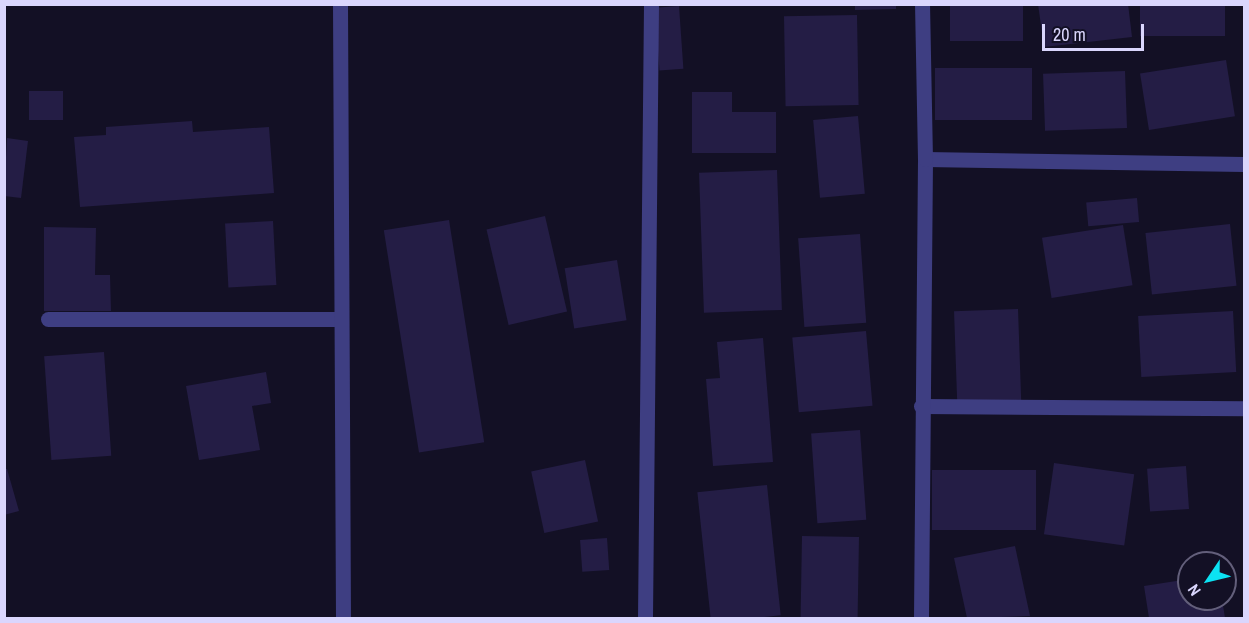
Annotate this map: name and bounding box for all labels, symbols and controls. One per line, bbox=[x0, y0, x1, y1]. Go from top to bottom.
scale bar bbox=[1045, 12, 1147, 50]
text: 20 m bbox=[1053, 22, 1086, 47]
north arrow bbox=[1177, 551, 1237, 611]
text: N bbox=[1182, 580, 1206, 600]

